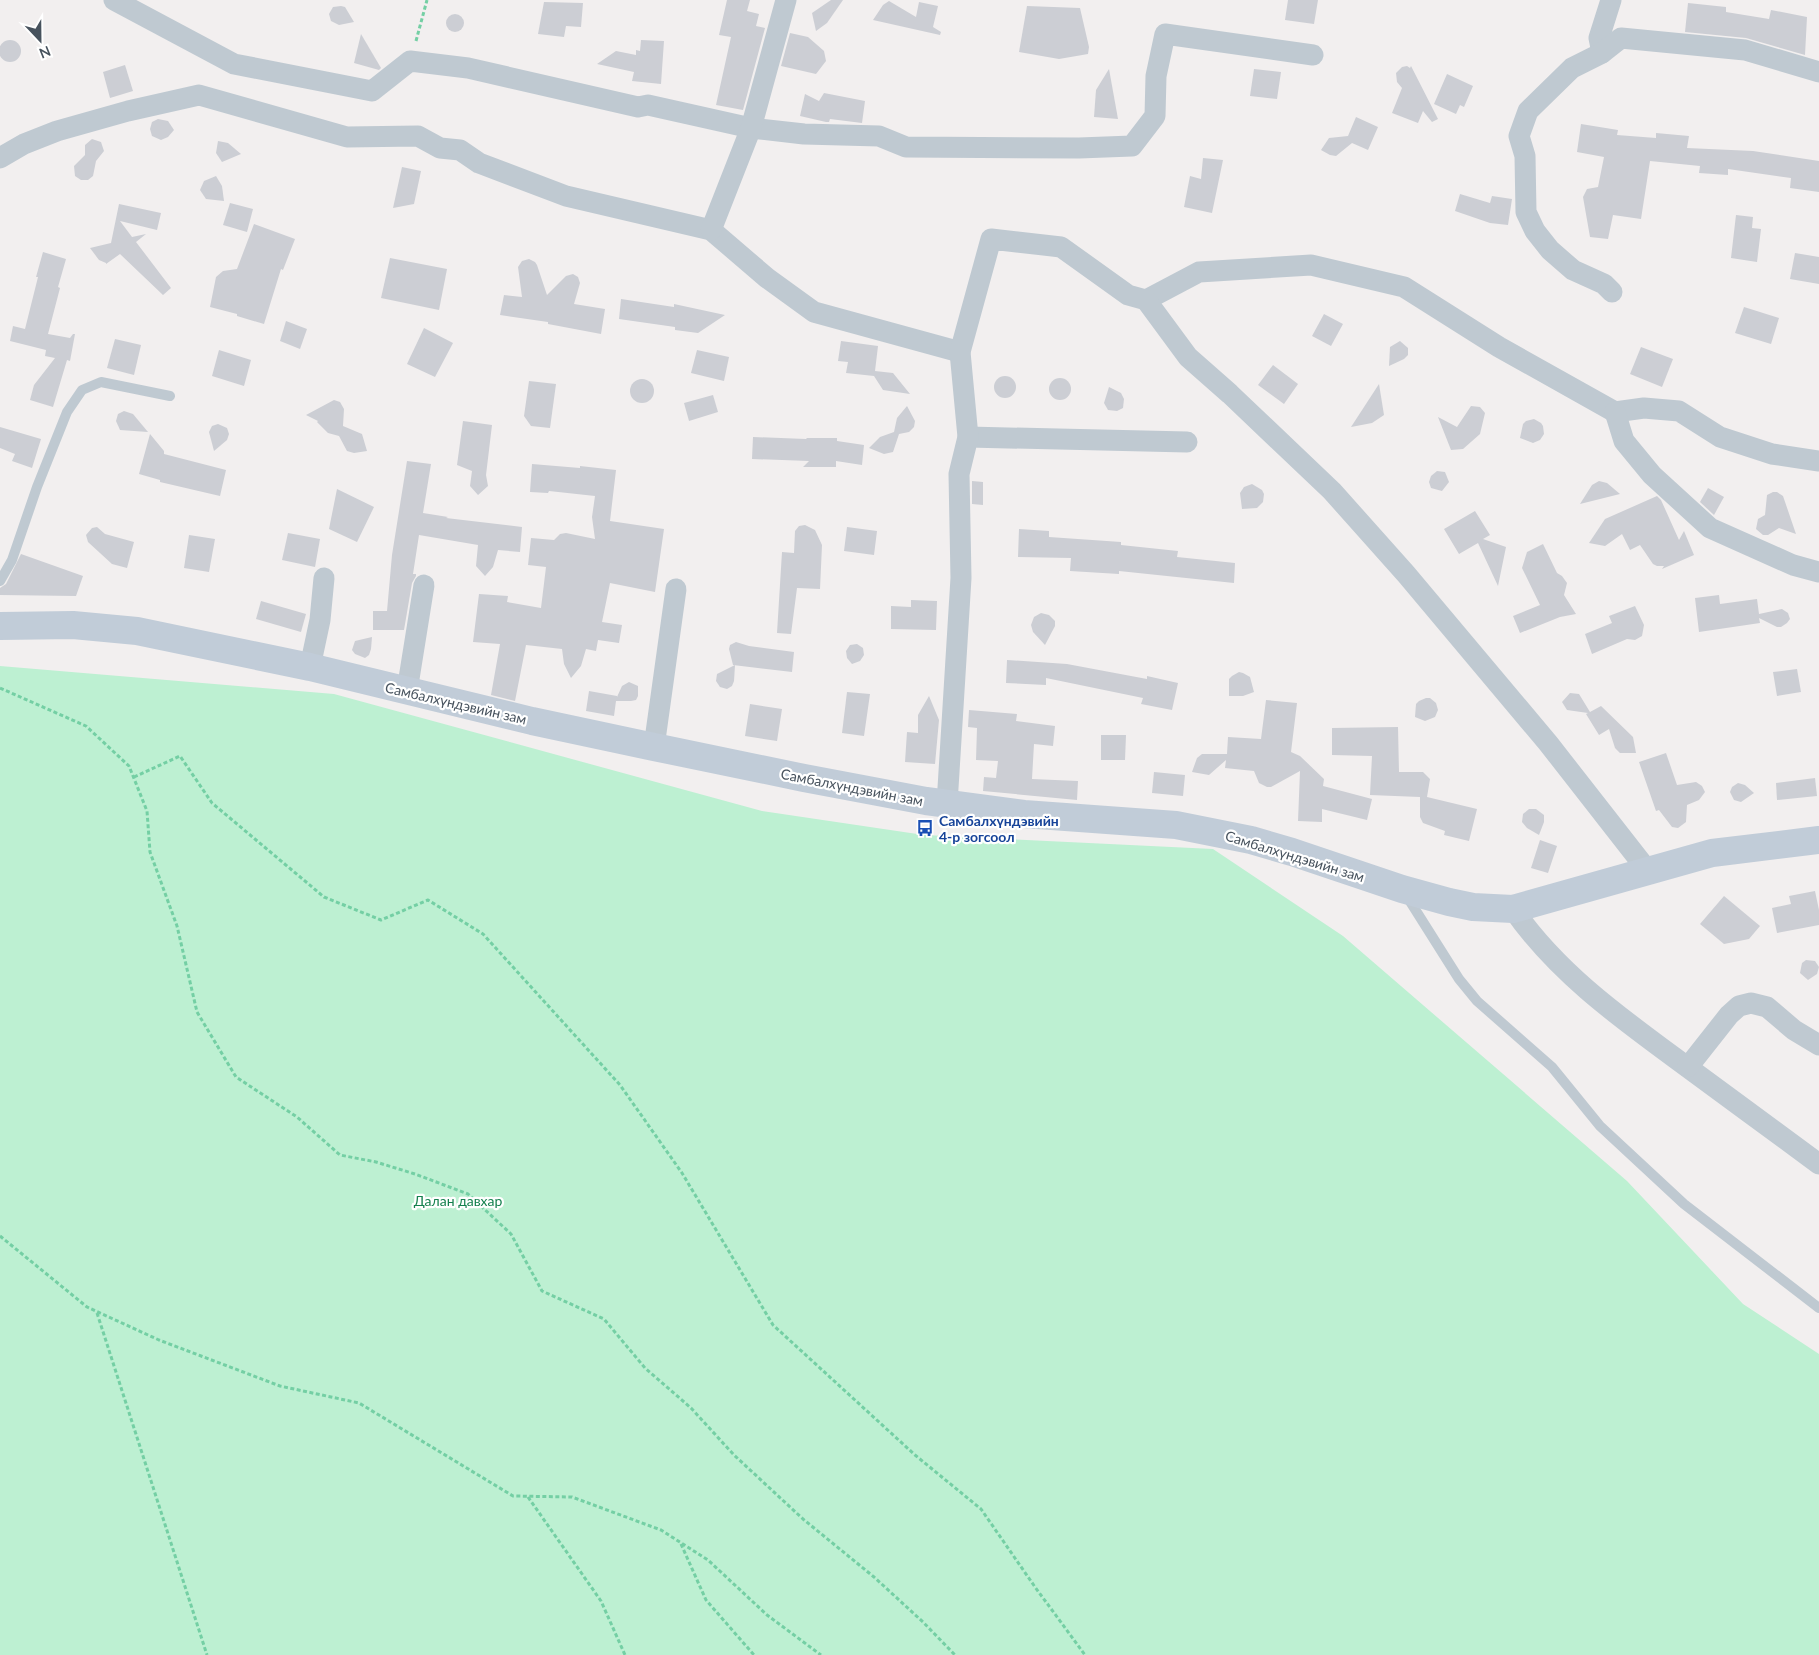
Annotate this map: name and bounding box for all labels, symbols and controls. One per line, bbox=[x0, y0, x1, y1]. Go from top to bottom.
north arrow bbox=[15, 15, 65, 65]
text: N bbox=[37, 43, 53, 62]
street label: Самбалхүндэвийн зам bbox=[384, 678, 528, 728]
street label: Самбалхүндэвийн зам bbox=[779, 765, 925, 809]
place label: Самбалхүндэвийн 4-р зогсоол bbox=[939, 812, 1059, 845]
bus stop icon: Самбалхүндэвийн 4-р зогсоол bbox=[915, 818, 935, 838]
street label: Самбалхүндэвийн зам bbox=[1223, 827, 1367, 885]
park label: Далан давхар bbox=[414, 1192, 503, 1209]

